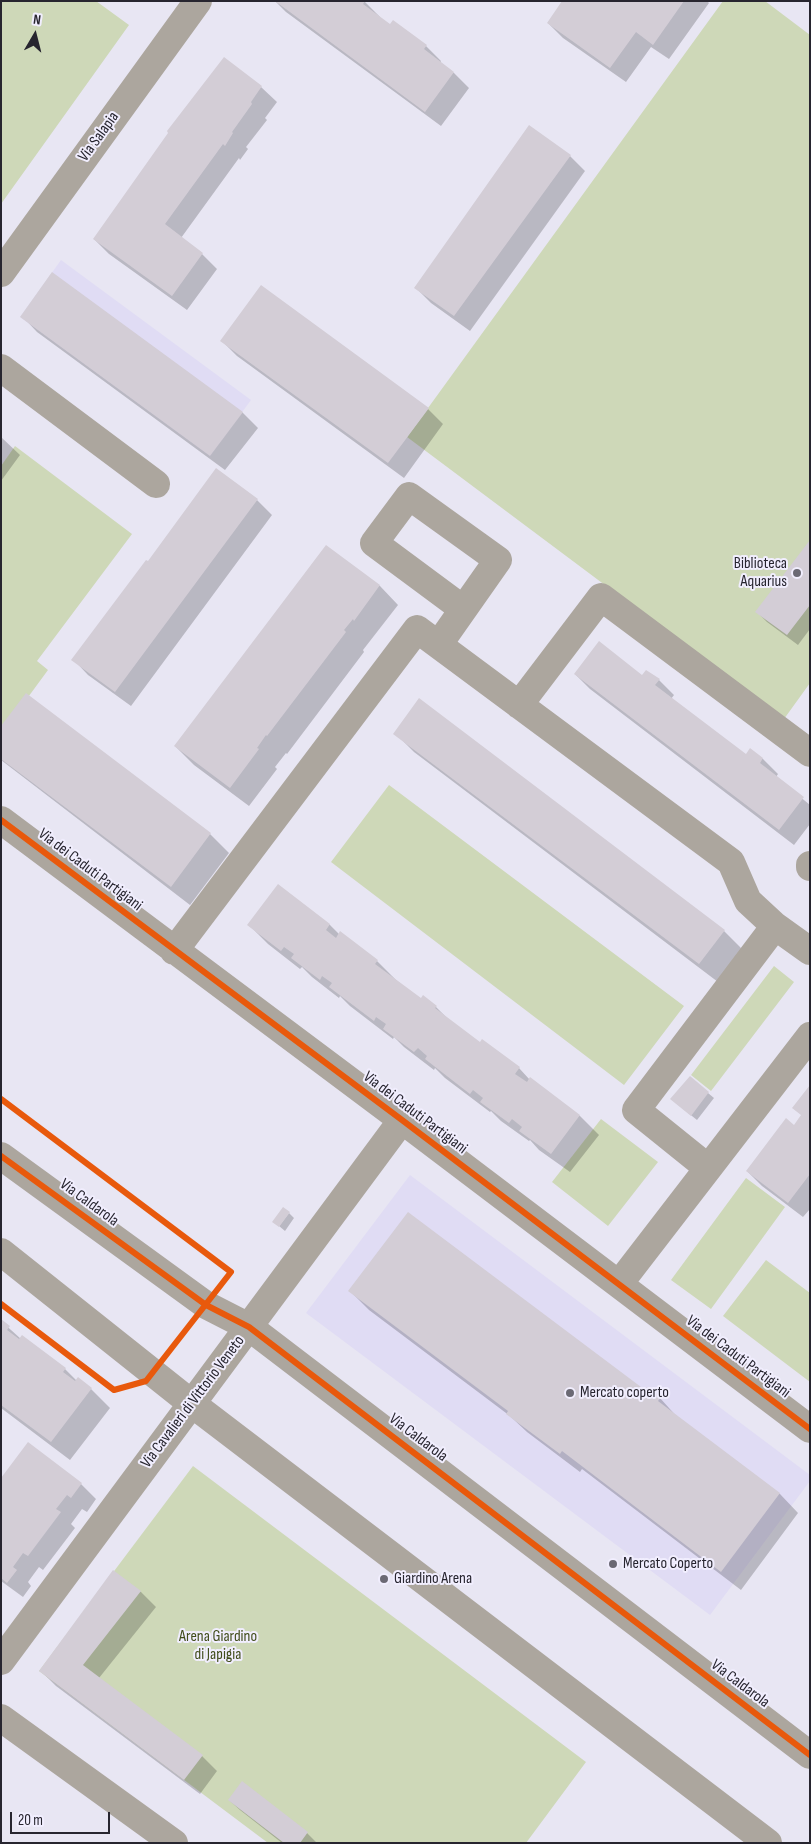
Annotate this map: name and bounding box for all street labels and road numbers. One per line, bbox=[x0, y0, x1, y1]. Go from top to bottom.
street label: Via Salapia bbox=[75, 108, 123, 166]
street label: Via dei Caduti Partigiani bbox=[34, 825, 146, 915]
street label: Via dei Caduti Partigiani bbox=[359, 1068, 471, 1158]
street label: Via Caldarola bbox=[56, 1175, 122, 1231]
street label: Via dei Caduti Partigiani bbox=[682, 1312, 794, 1402]
street label: Via Cavalieri di Vittorio Veneto bbox=[137, 1332, 249, 1472]
street label: Via Caldarola bbox=[385, 1410, 451, 1466]
street label: Via Caldarola bbox=[707, 1656, 773, 1712]

